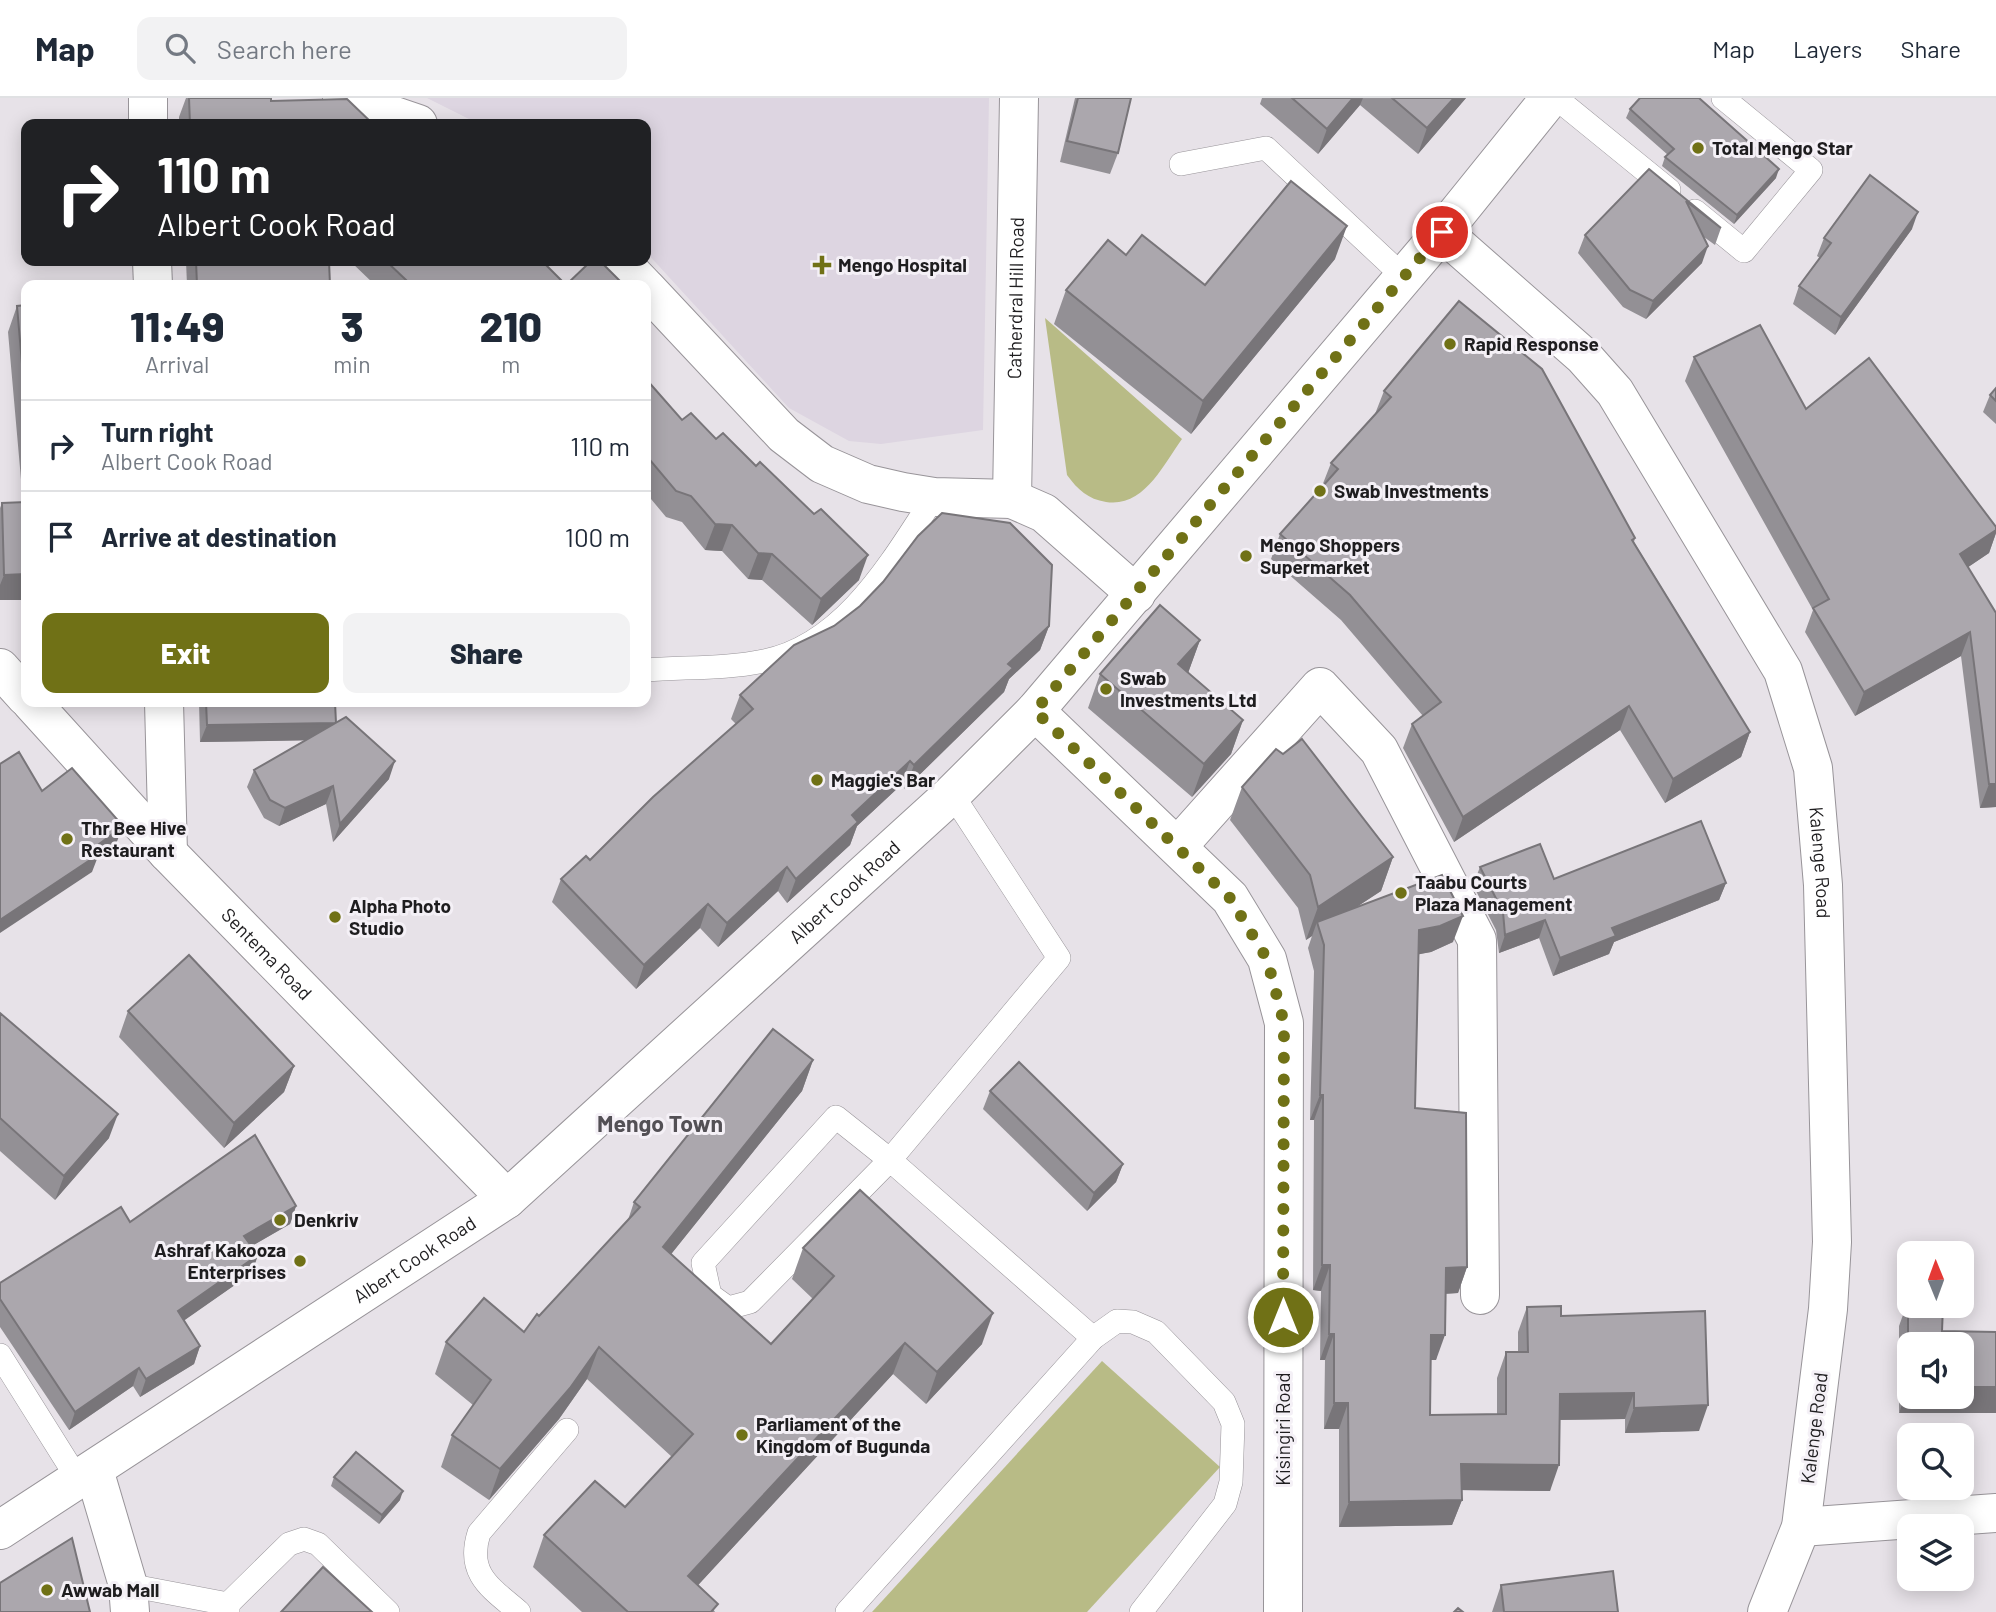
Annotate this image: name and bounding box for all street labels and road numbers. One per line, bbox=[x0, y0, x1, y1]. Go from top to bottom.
street label: Catherdral Hill Road bbox=[1002, 217, 1028, 379]
street label: Kalenge Road bbox=[1805, 806, 1836, 919]
street label: Albert Cook Road bbox=[784, 835, 904, 948]
street label: Sentema Road bbox=[217, 903, 317, 1004]
street label: Albert Cook Road bbox=[349, 1211, 480, 1307]
street label: Kalenge Road bbox=[1795, 1371, 1832, 1485]
street label: Kisingiri Road bbox=[1271, 1372, 1294, 1486]

